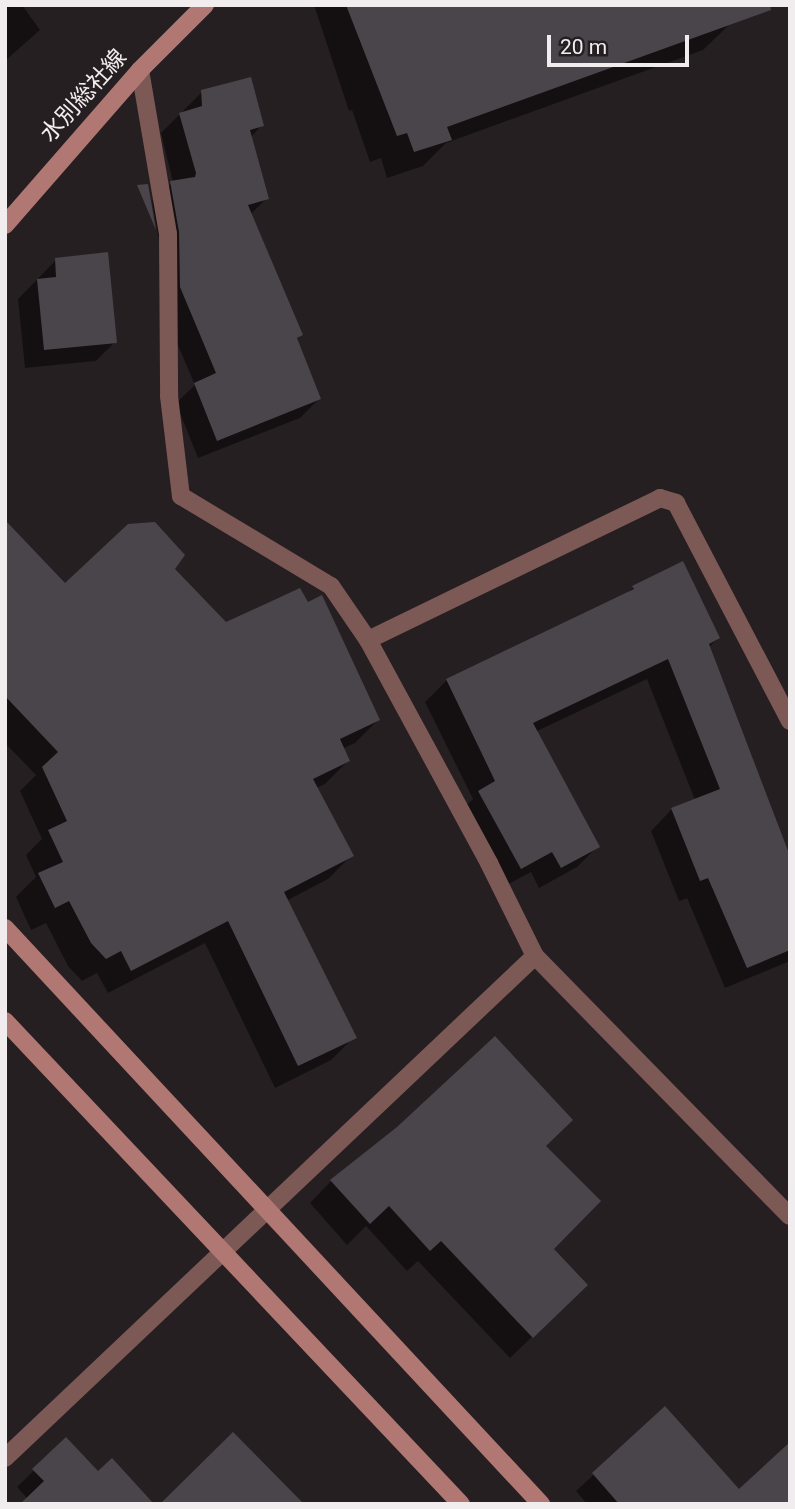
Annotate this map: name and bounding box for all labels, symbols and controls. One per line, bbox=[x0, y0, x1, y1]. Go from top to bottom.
scale bar bbox=[550, 21, 692, 65]
text: 20 m bbox=[560, 35, 607, 59]
street label: 水別総社線 bbox=[35, 44, 133, 148]

